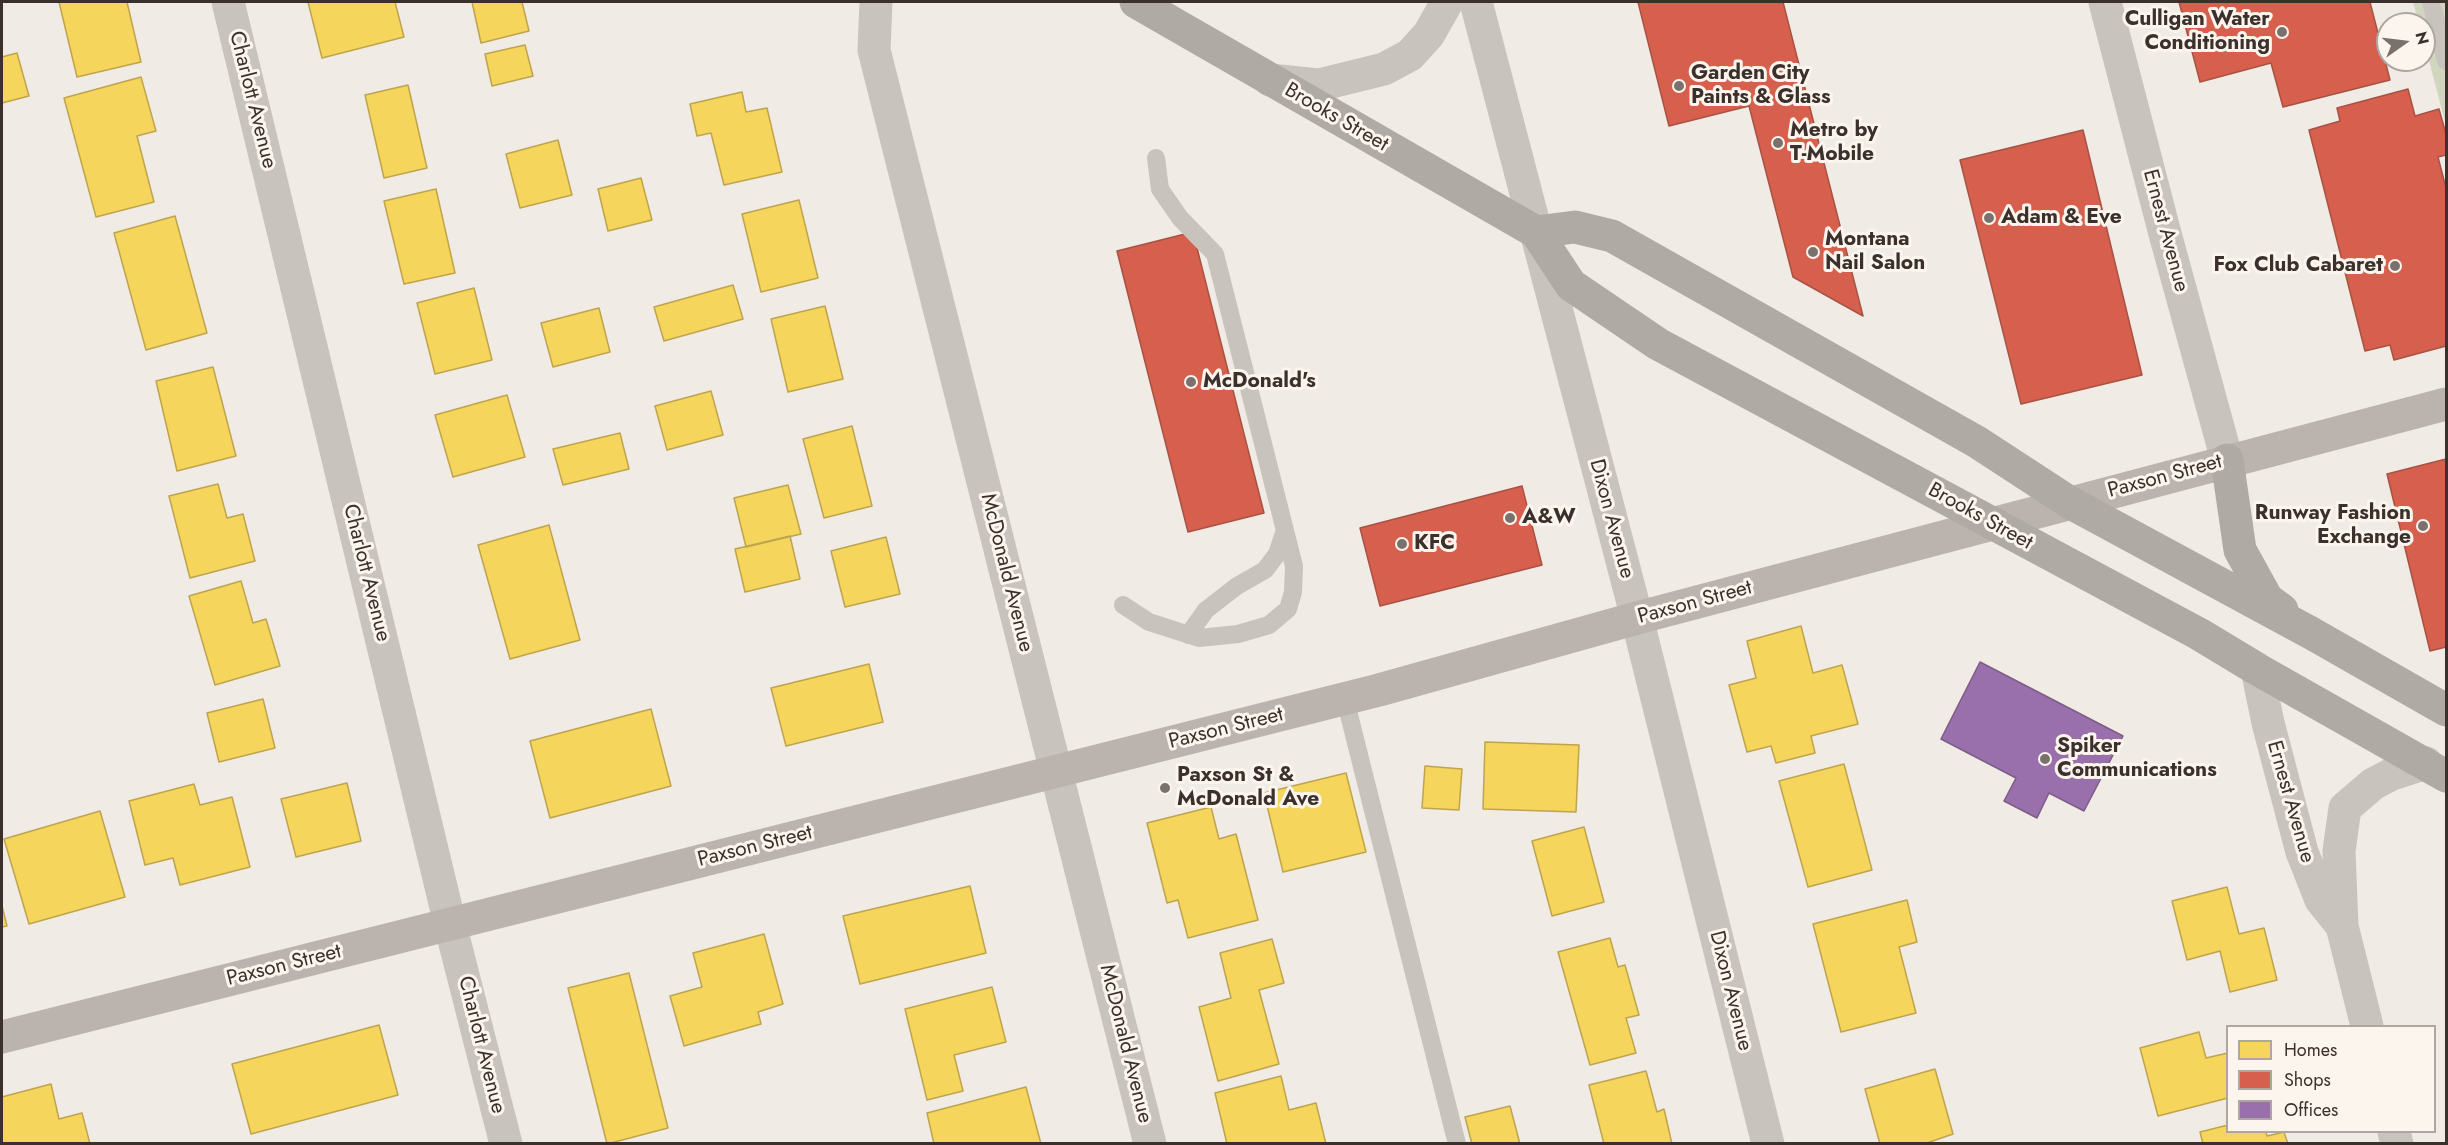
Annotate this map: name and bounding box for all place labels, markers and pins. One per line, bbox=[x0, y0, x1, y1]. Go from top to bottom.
place label: Culligan Water Conditioning bbox=[2125, 7, 2270, 57]
marker: Culligan Water Conditioning bbox=[2275, 25, 2289, 39]
place label: Garden City Paints & Glass bbox=[1691, 61, 1831, 111]
marker: Garden City Paints & Glass bbox=[1672, 79, 1686, 93]
place label: Metro by T-Mobile bbox=[1790, 118, 1878, 168]
marker: Metro by T-Mobile bbox=[1771, 136, 1785, 150]
place label: Adam & Eve bbox=[2001, 205, 2122, 231]
marker: Adam & Eve bbox=[1982, 211, 1996, 225]
place label: Montana Nail Salon bbox=[1825, 227, 1925, 277]
marker: Montana Nail Salon bbox=[1806, 245, 1820, 259]
place label: Fox Club Cabaret bbox=[2213, 253, 2383, 279]
marker: Fox Club Cabaret bbox=[2388, 259, 2402, 273]
place label: McDonald's bbox=[1203, 369, 1316, 395]
marker: McDonald's bbox=[1184, 375, 1198, 389]
place label: Runway Fashion Exchange bbox=[2255, 501, 2411, 551]
place label: A&W bbox=[1522, 505, 1576, 531]
marker: A&W bbox=[1503, 511, 1517, 525]
marker: Runway Fashion Exchange bbox=[2416, 519, 2430, 533]
place label: KFC bbox=[1414, 531, 1455, 557]
marker: KFC bbox=[1395, 537, 1409, 551]
place label: Spiker Communications bbox=[2057, 734, 2217, 784]
marker: Spiker Communications bbox=[2038, 752, 2052, 766]
place label: Paxson St & McDonald Ave bbox=[1177, 763, 1319, 813]
marker: Paxson St & McDonald Ave bbox=[1158, 781, 1172, 795]

